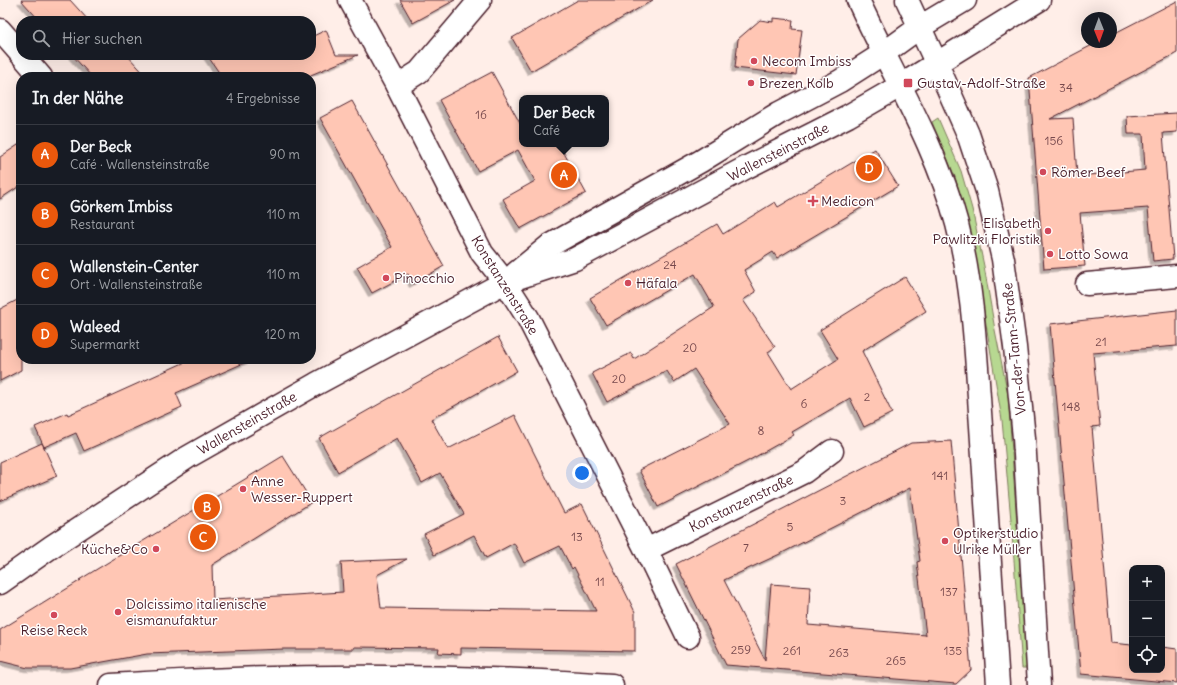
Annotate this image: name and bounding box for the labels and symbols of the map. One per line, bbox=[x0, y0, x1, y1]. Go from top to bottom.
north arrow bbox=[1081, 12, 1117, 48]
place label: Necom Imbiss bbox=[762, 52, 851, 70]
marker: Necom Imbiss bbox=[749, 56, 759, 66]
place label: Brezen Kolb bbox=[759, 74, 834, 92]
place label: Gustav-Adolf-Straße bbox=[917, 74, 1046, 92]
marker: Gustav-Adolf-Straße bbox=[902, 77, 914, 89]
marker: Brezen Kolb bbox=[746, 78, 756, 88]
house number: 34 bbox=[1059, 80, 1073, 95]
house number: 16 bbox=[475, 107, 487, 122]
street label: Wallensteinstraße bbox=[724, 119, 832, 185]
house number: 156 bbox=[1045, 133, 1063, 148]
pin: D bbox=[856, 153, 882, 183]
pin: A bbox=[551, 160, 577, 190]
place label: Römer Beef bbox=[1051, 163, 1126, 181]
marker: Römer Beef bbox=[1038, 167, 1048, 177]
place label: Medicon bbox=[821, 192, 874, 210]
marker: Medicon bbox=[808, 196, 818, 206]
place label: Elisabeth Pawlitzki Floristik bbox=[932, 214, 1040, 248]
marker: Elisabeth Pawlitzki Floristik bbox=[1043, 226, 1053, 236]
street label: Konstanzenstraße bbox=[467, 232, 543, 338]
place label: Lotto Sowa bbox=[1058, 245, 1129, 263]
marker: Lotto Sowa bbox=[1045, 249, 1055, 259]
house number: 24 bbox=[663, 257, 677, 272]
place label: Pinocchio bbox=[394, 269, 455, 287]
marker: Pinocchio bbox=[381, 273, 391, 283]
place label: Häfala bbox=[636, 274, 678, 292]
marker: Häfala bbox=[623, 278, 633, 288]
street label: Von-der-Tann-Straße bbox=[998, 282, 1030, 416]
house number: 21 bbox=[1095, 334, 1107, 349]
house number: 20 bbox=[683, 340, 697, 355]
house number: 20 bbox=[612, 371, 626, 386]
street label: Wallensteinstraße bbox=[194, 387, 300, 459]
house number: 2 bbox=[864, 389, 871, 404]
house number: 6 bbox=[801, 396, 808, 411]
house number: 148 bbox=[1062, 399, 1080, 414]
house number: 8 bbox=[758, 423, 765, 438]
your location bbox=[572, 463, 592, 483]
house number: 141 bbox=[932, 468, 948, 483]
street label: Konstanzenstraße bbox=[686, 470, 796, 536]
place label: Anne Wesser-Ruppert bbox=[251, 472, 353, 506]
marker: Anne Wesser-Ruppert bbox=[238, 484, 248, 494]
pin: B bbox=[194, 492, 220, 522]
house number: 3 bbox=[840, 493, 847, 508]
house number: 5 bbox=[787, 519, 794, 534]
pin: C bbox=[190, 522, 216, 552]
place label: Optikerstudio Ulrike Müller bbox=[953, 524, 1038, 558]
house number: 13 bbox=[571, 529, 583, 544]
marker: Optikerstudio Ulrike Müller bbox=[940, 536, 950, 546]
place label: Küche&Co bbox=[81, 540, 148, 558]
house number: 7 bbox=[743, 540, 749, 555]
marker: Küche&Co bbox=[151, 544, 161, 554]
house number: 11 bbox=[595, 574, 605, 589]
house number: 137 bbox=[940, 584, 958, 599]
place label: Dolcissimo italienische eismanufaktur bbox=[126, 595, 267, 629]
marker: Dolcissimo italienische eismanufaktur bbox=[113, 607, 123, 617]
marker: Reise Reck bbox=[49, 610, 59, 620]
place label: Reise Reck bbox=[21, 621, 87, 639]
house number: 259 bbox=[731, 642, 751, 657]
house number: 261 bbox=[783, 643, 801, 658]
house number: 135 bbox=[944, 643, 962, 658]
house number: 263 bbox=[829, 645, 849, 660]
house number: 265 bbox=[886, 653, 906, 668]

